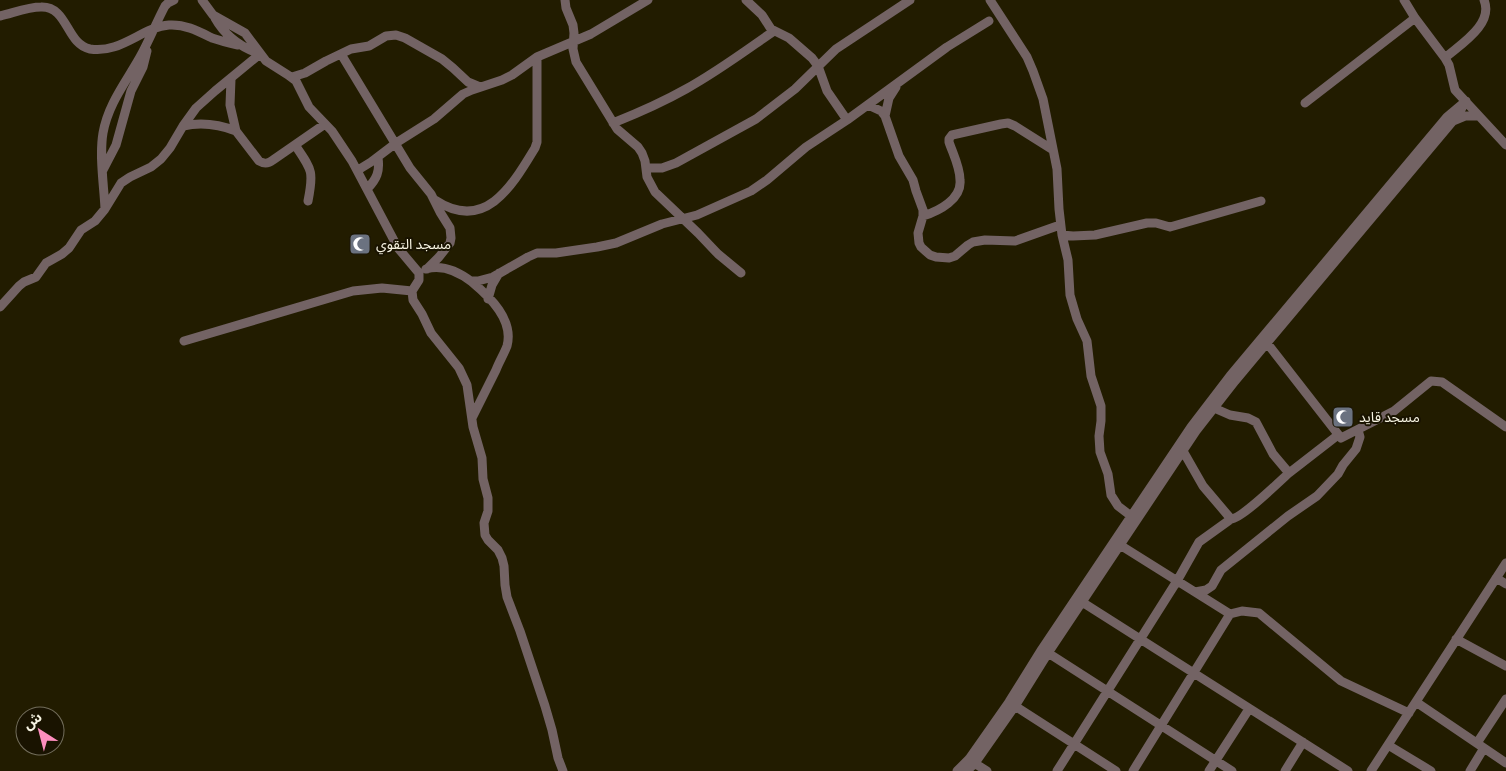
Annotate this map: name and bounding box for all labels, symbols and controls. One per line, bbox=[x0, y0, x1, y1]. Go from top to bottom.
mosque icon: مسجد التقوي bbox=[348, 232, 372, 256]
place label: مسجد التقوي bbox=[376, 235, 451, 255]
mosque icon: مسجد قايد bbox=[1331, 405, 1355, 429]
place label: مسجد قايد bbox=[1359, 408, 1420, 426]
north arrow bbox=[15, 706, 65, 756]
text: ش bbox=[19, 708, 45, 733]

